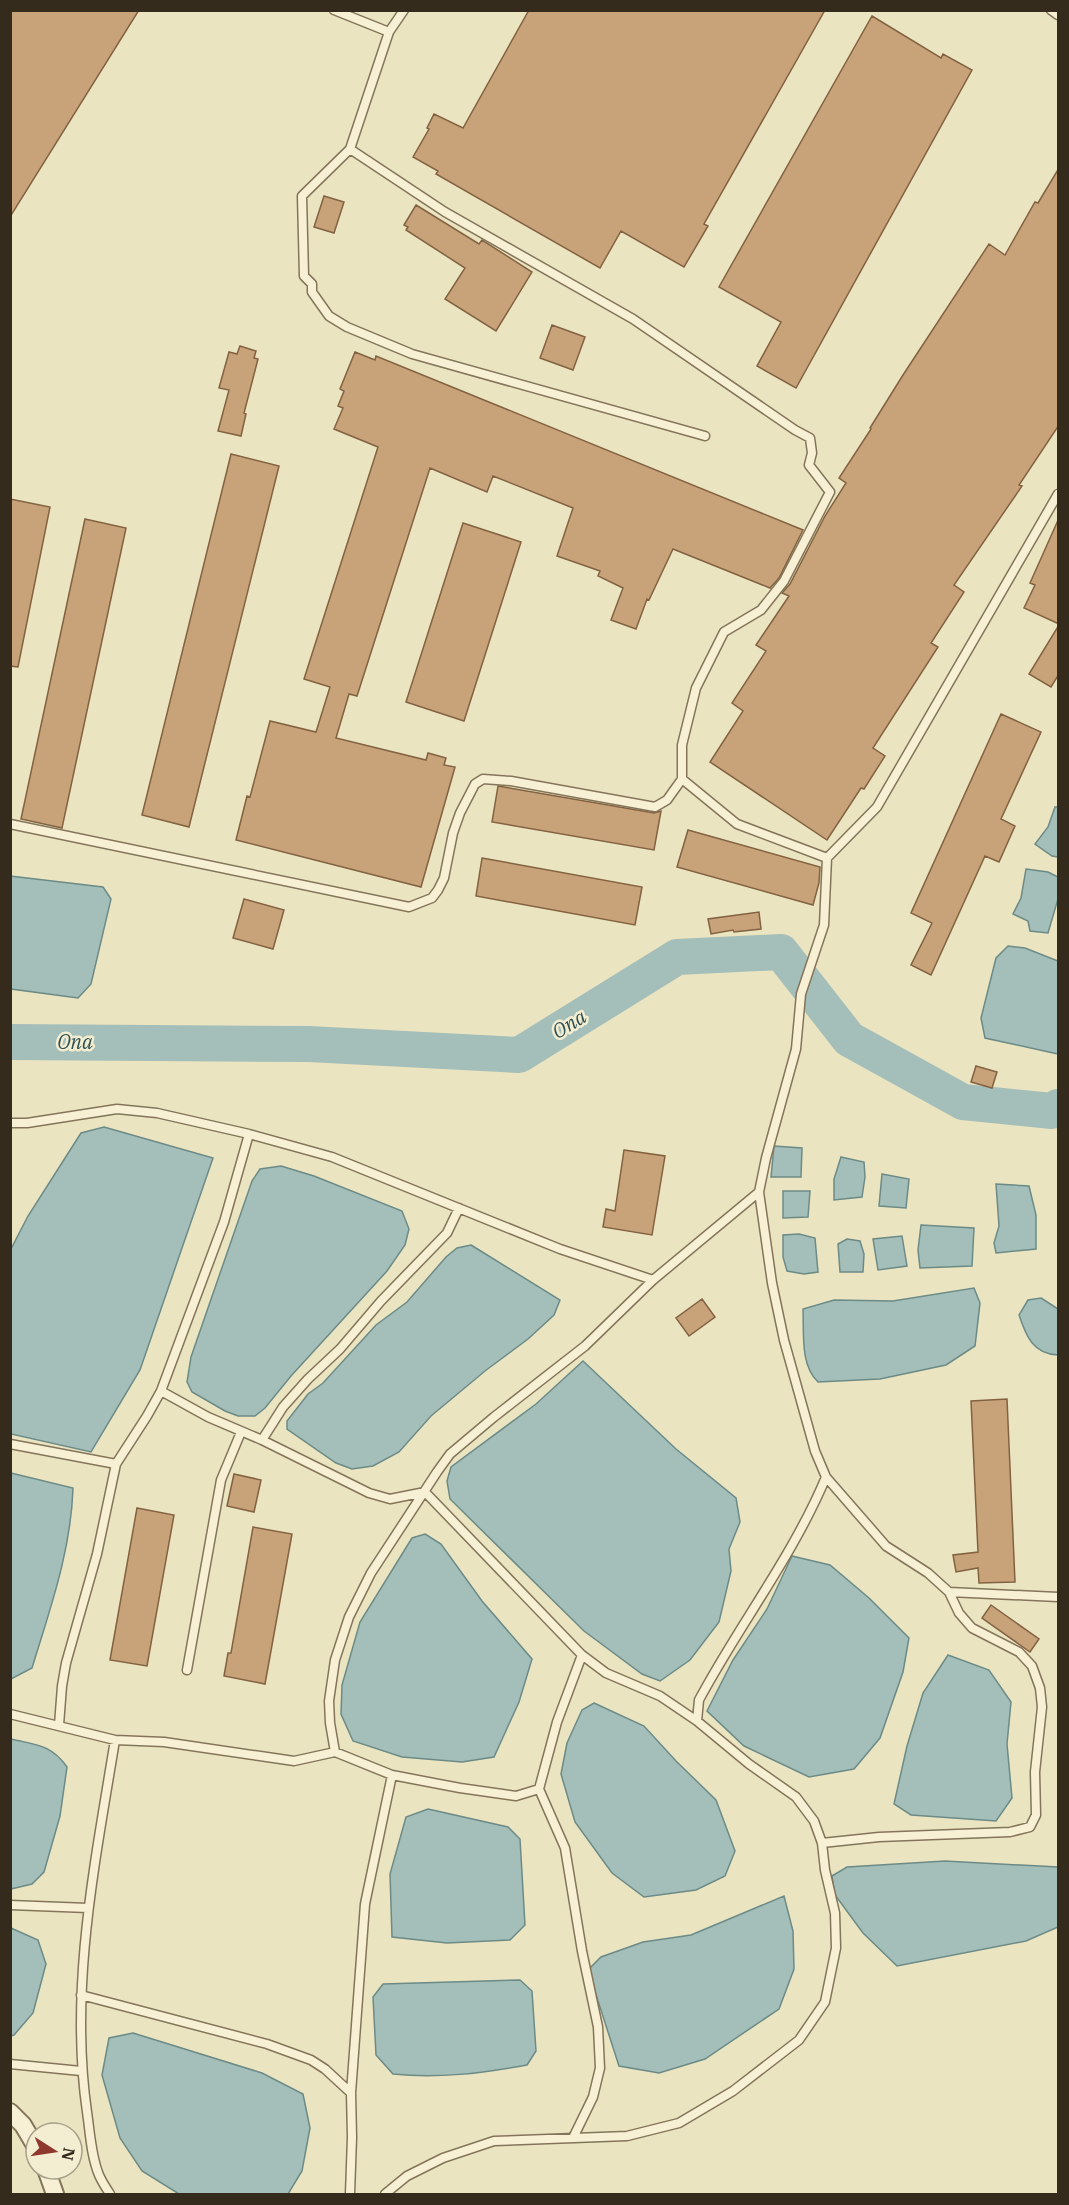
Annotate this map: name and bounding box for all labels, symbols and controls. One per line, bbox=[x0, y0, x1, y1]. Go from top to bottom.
water label: Ona bbox=[546, 1003, 591, 1044]
water label: Ona bbox=[57, 1028, 93, 1055]
north arrow bbox=[24, 2121, 84, 2181]
text: N bbox=[58, 2146, 80, 2162]

